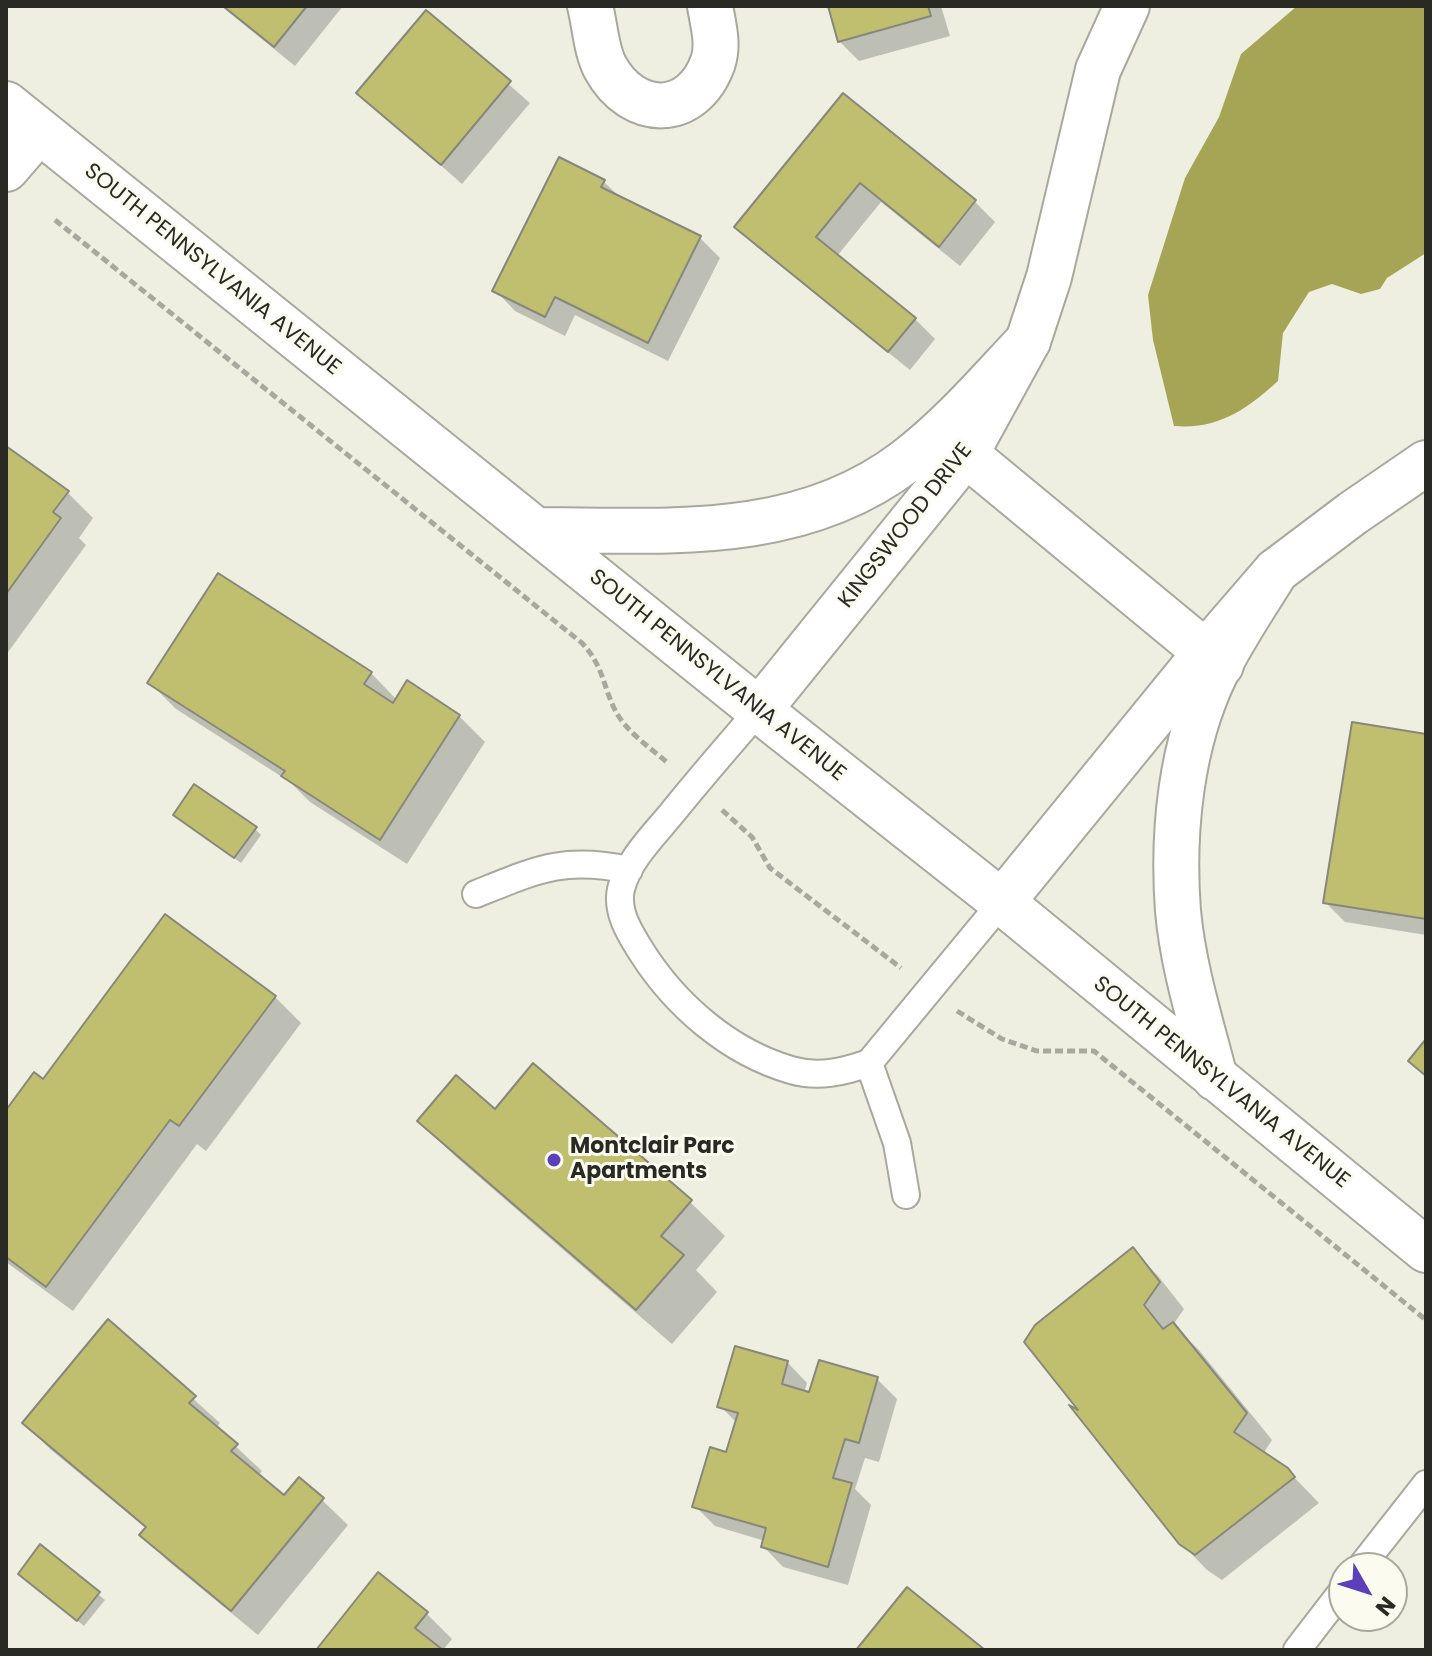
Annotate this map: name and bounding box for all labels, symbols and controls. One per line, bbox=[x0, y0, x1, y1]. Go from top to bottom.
street label: SOUTH PENNSYLVANIA AVENUE bbox=[79, 158, 345, 382]
street label: KINGSWOOD DRIVE bbox=[833, 438, 979, 614]
street label: SOUTH PENNSYLVANIA AVENUE bbox=[584, 564, 850, 788]
street label: SOUTH PENNSYLVANIA AVENUE bbox=[1088, 971, 1354, 1195]
place label: Montclair Parc Apartments bbox=[570, 1134, 735, 1186]
marker: Montclair Parc Apartments bbox=[545, 1151, 563, 1169]
north arrow bbox=[1328, 1552, 1408, 1632]
text: N bbox=[1368, 1590, 1403, 1622]

